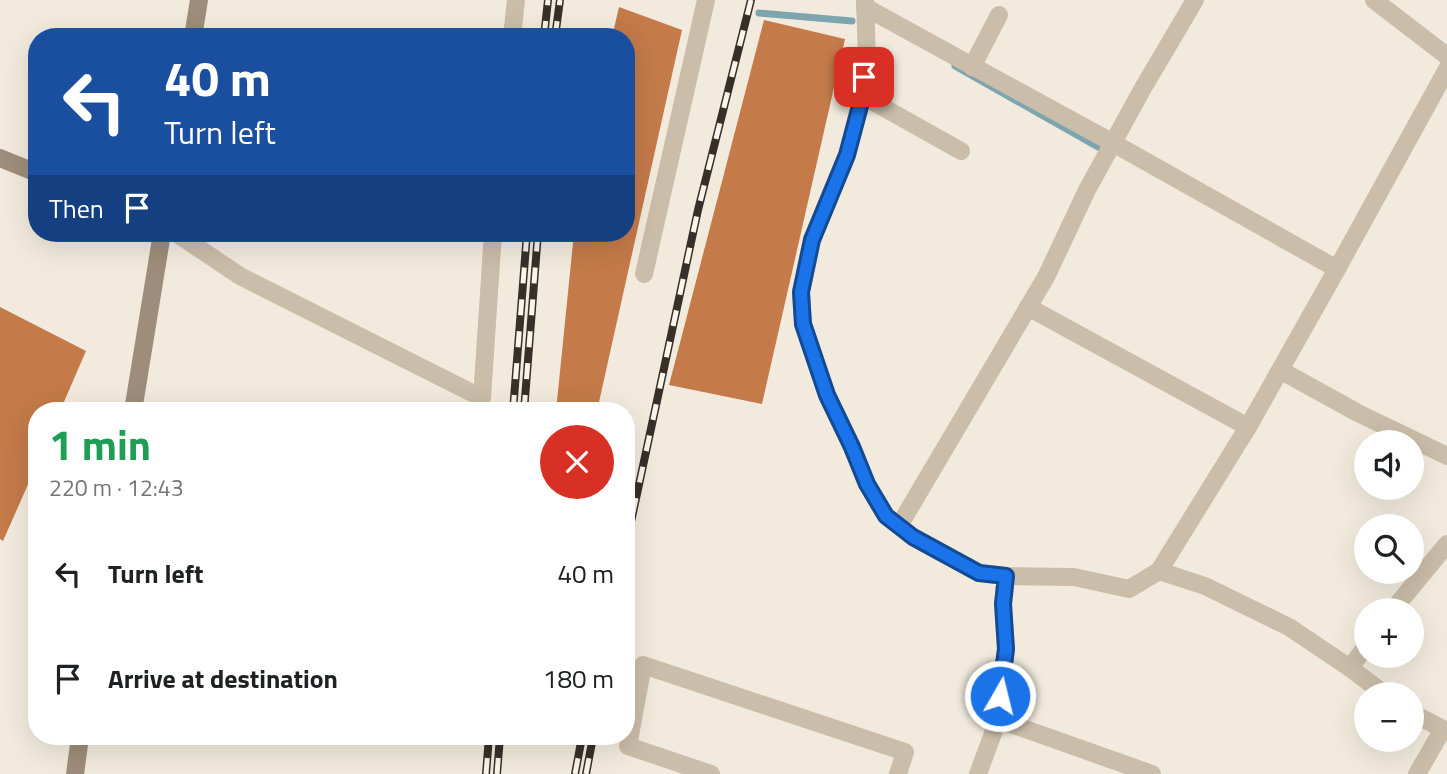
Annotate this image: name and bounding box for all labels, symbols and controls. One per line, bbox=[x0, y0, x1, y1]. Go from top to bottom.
text: 40 m bbox=[164, 40, 271, 115]
pin bbox=[834, 47, 894, 107]
icon: left bbox=[49, 56, 140, 147]
icon: arrive bbox=[845, 58, 883, 96]
text: Turn left bbox=[164, 108, 276, 156]
text: Then bbox=[49, 189, 104, 228]
icon: arrive bbox=[118, 189, 156, 227]
text: 1 min bbox=[49, 412, 151, 476]
button: close bbox=[540, 425, 614, 499]
map controls bbox=[1354, 430, 1424, 752]
button: sound bbox=[1354, 430, 1424, 500]
text: 220 m · 12:43 bbox=[49, 470, 184, 505]
button: search bbox=[1354, 514, 1424, 584]
text: Turn left bbox=[108, 554, 203, 593]
text: 40 m bbox=[557, 554, 614, 593]
icon: left bbox=[49, 555, 87, 593]
button: + bbox=[1354, 598, 1424, 668]
text: Arrive at destination bbox=[108, 659, 338, 698]
text: 180 m bbox=[543, 659, 614, 698]
position arrow bbox=[963, 659, 1037, 733]
icon: arrive bbox=[49, 660, 87, 698]
button: − bbox=[1354, 682, 1424, 752]

